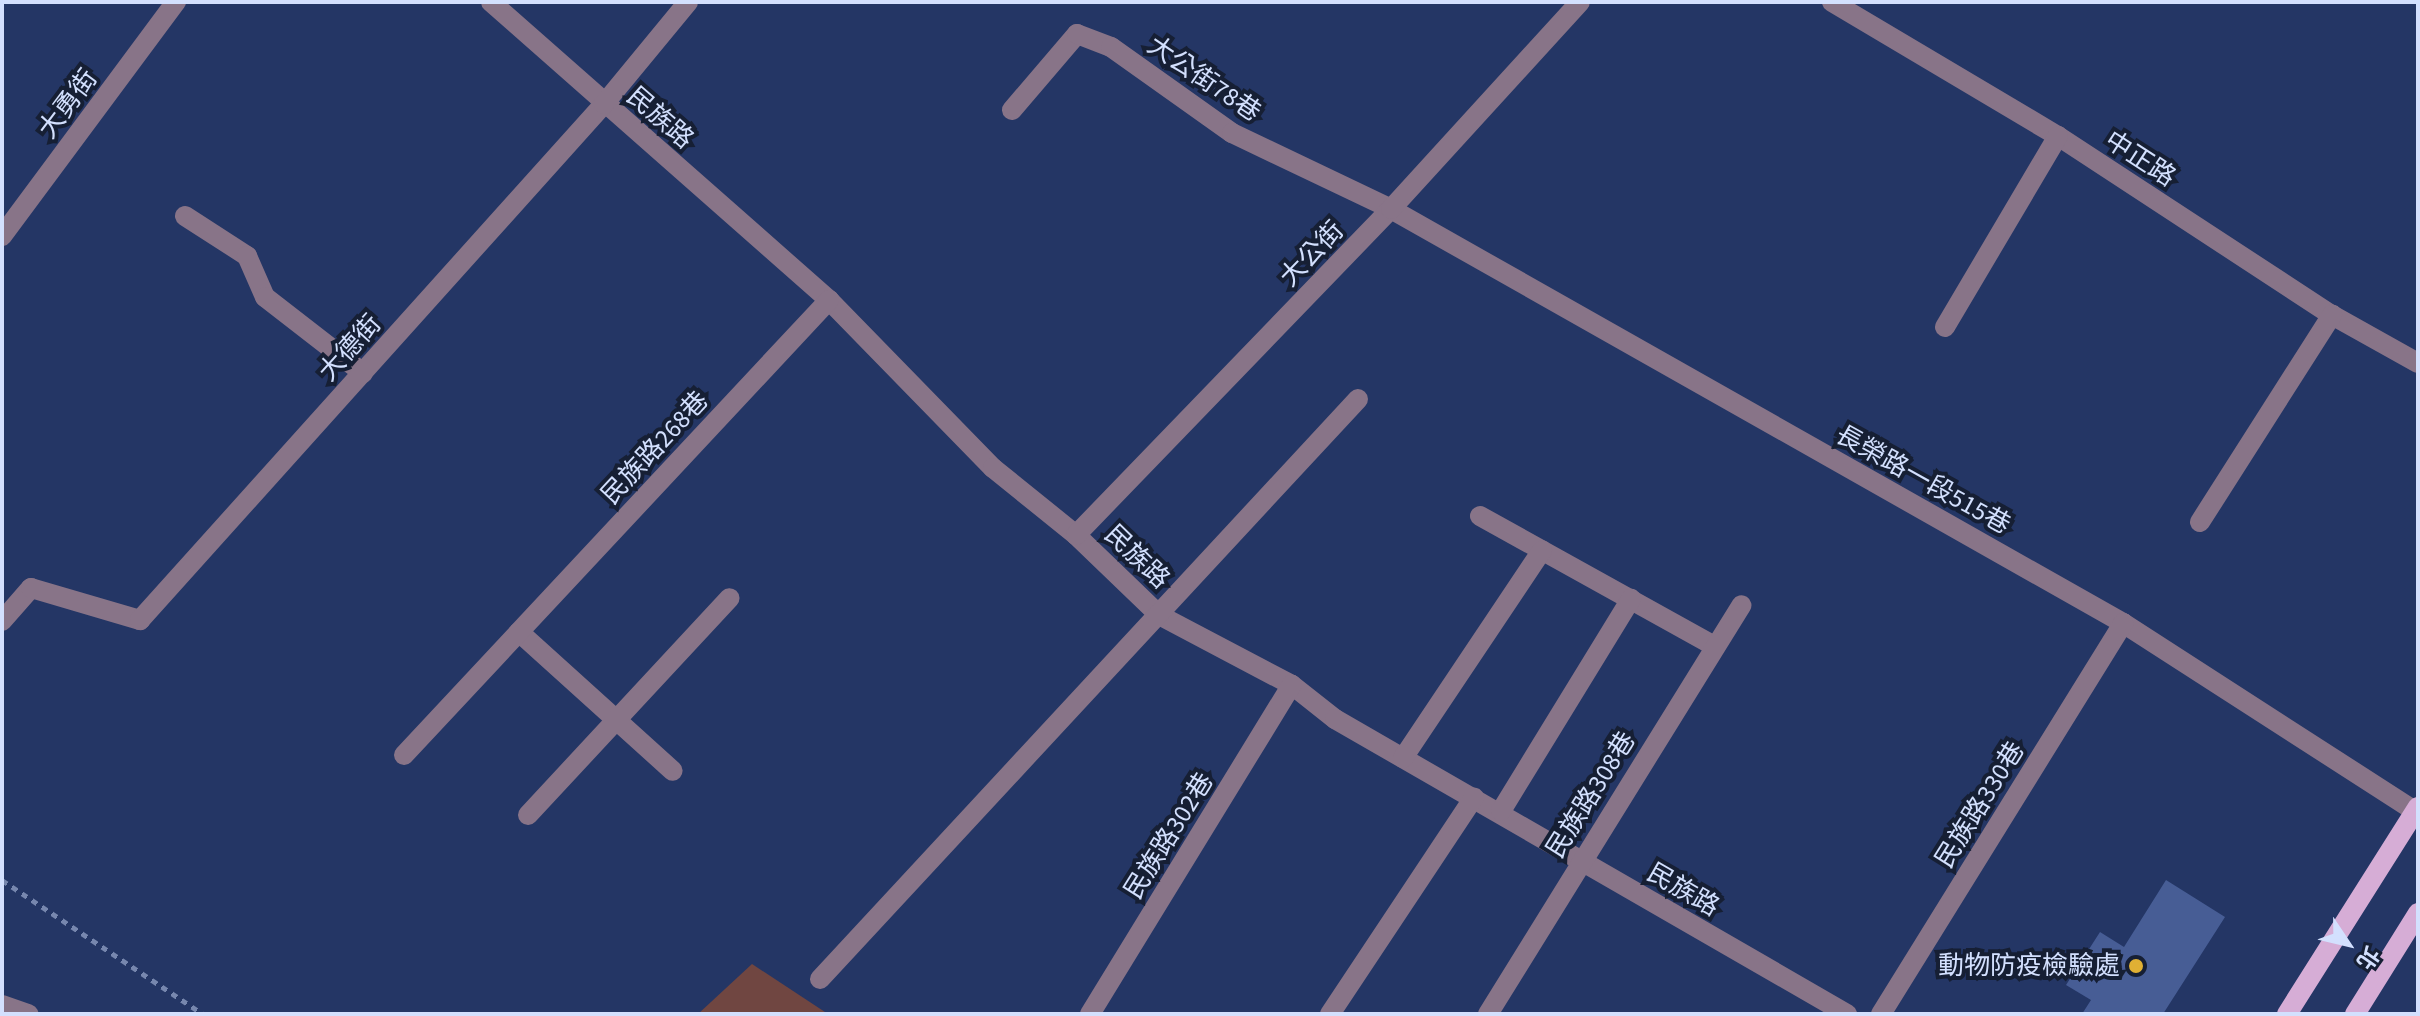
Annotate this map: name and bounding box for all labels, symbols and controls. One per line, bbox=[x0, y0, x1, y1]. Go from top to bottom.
street label: 大公街78巷 bbox=[1141, 30, 1267, 128]
street label: 大勇街 bbox=[32, 63, 104, 145]
street label: 民族路 bbox=[620, 81, 700, 155]
street label: 中正路 bbox=[2099, 125, 2181, 193]
street label: 大公街 bbox=[1274, 215, 1350, 293]
street label: 大德街 bbox=[312, 309, 388, 387]
street label: 民族路268巷 bbox=[595, 385, 715, 511]
street label: 長榮路一段515巷 bbox=[1830, 419, 2016, 541]
street label: 民族路 bbox=[1098, 519, 1176, 595]
street label: 民族路308巷 bbox=[1540, 726, 1642, 864]
street label: 民族路330巷 bbox=[1929, 736, 2031, 874]
street label: 民族路302巷 bbox=[1118, 767, 1220, 905]
street label: 民族路 bbox=[1641, 857, 1725, 923]
north arrow bbox=[2308, 904, 2388, 984]
text: 北 bbox=[2348, 940, 2387, 976]
place label: 動物防疫檢驗處 bbox=[1938, 950, 2120, 982]
marker: 動物防疫檢驗處 bbox=[2127, 957, 2145, 975]

